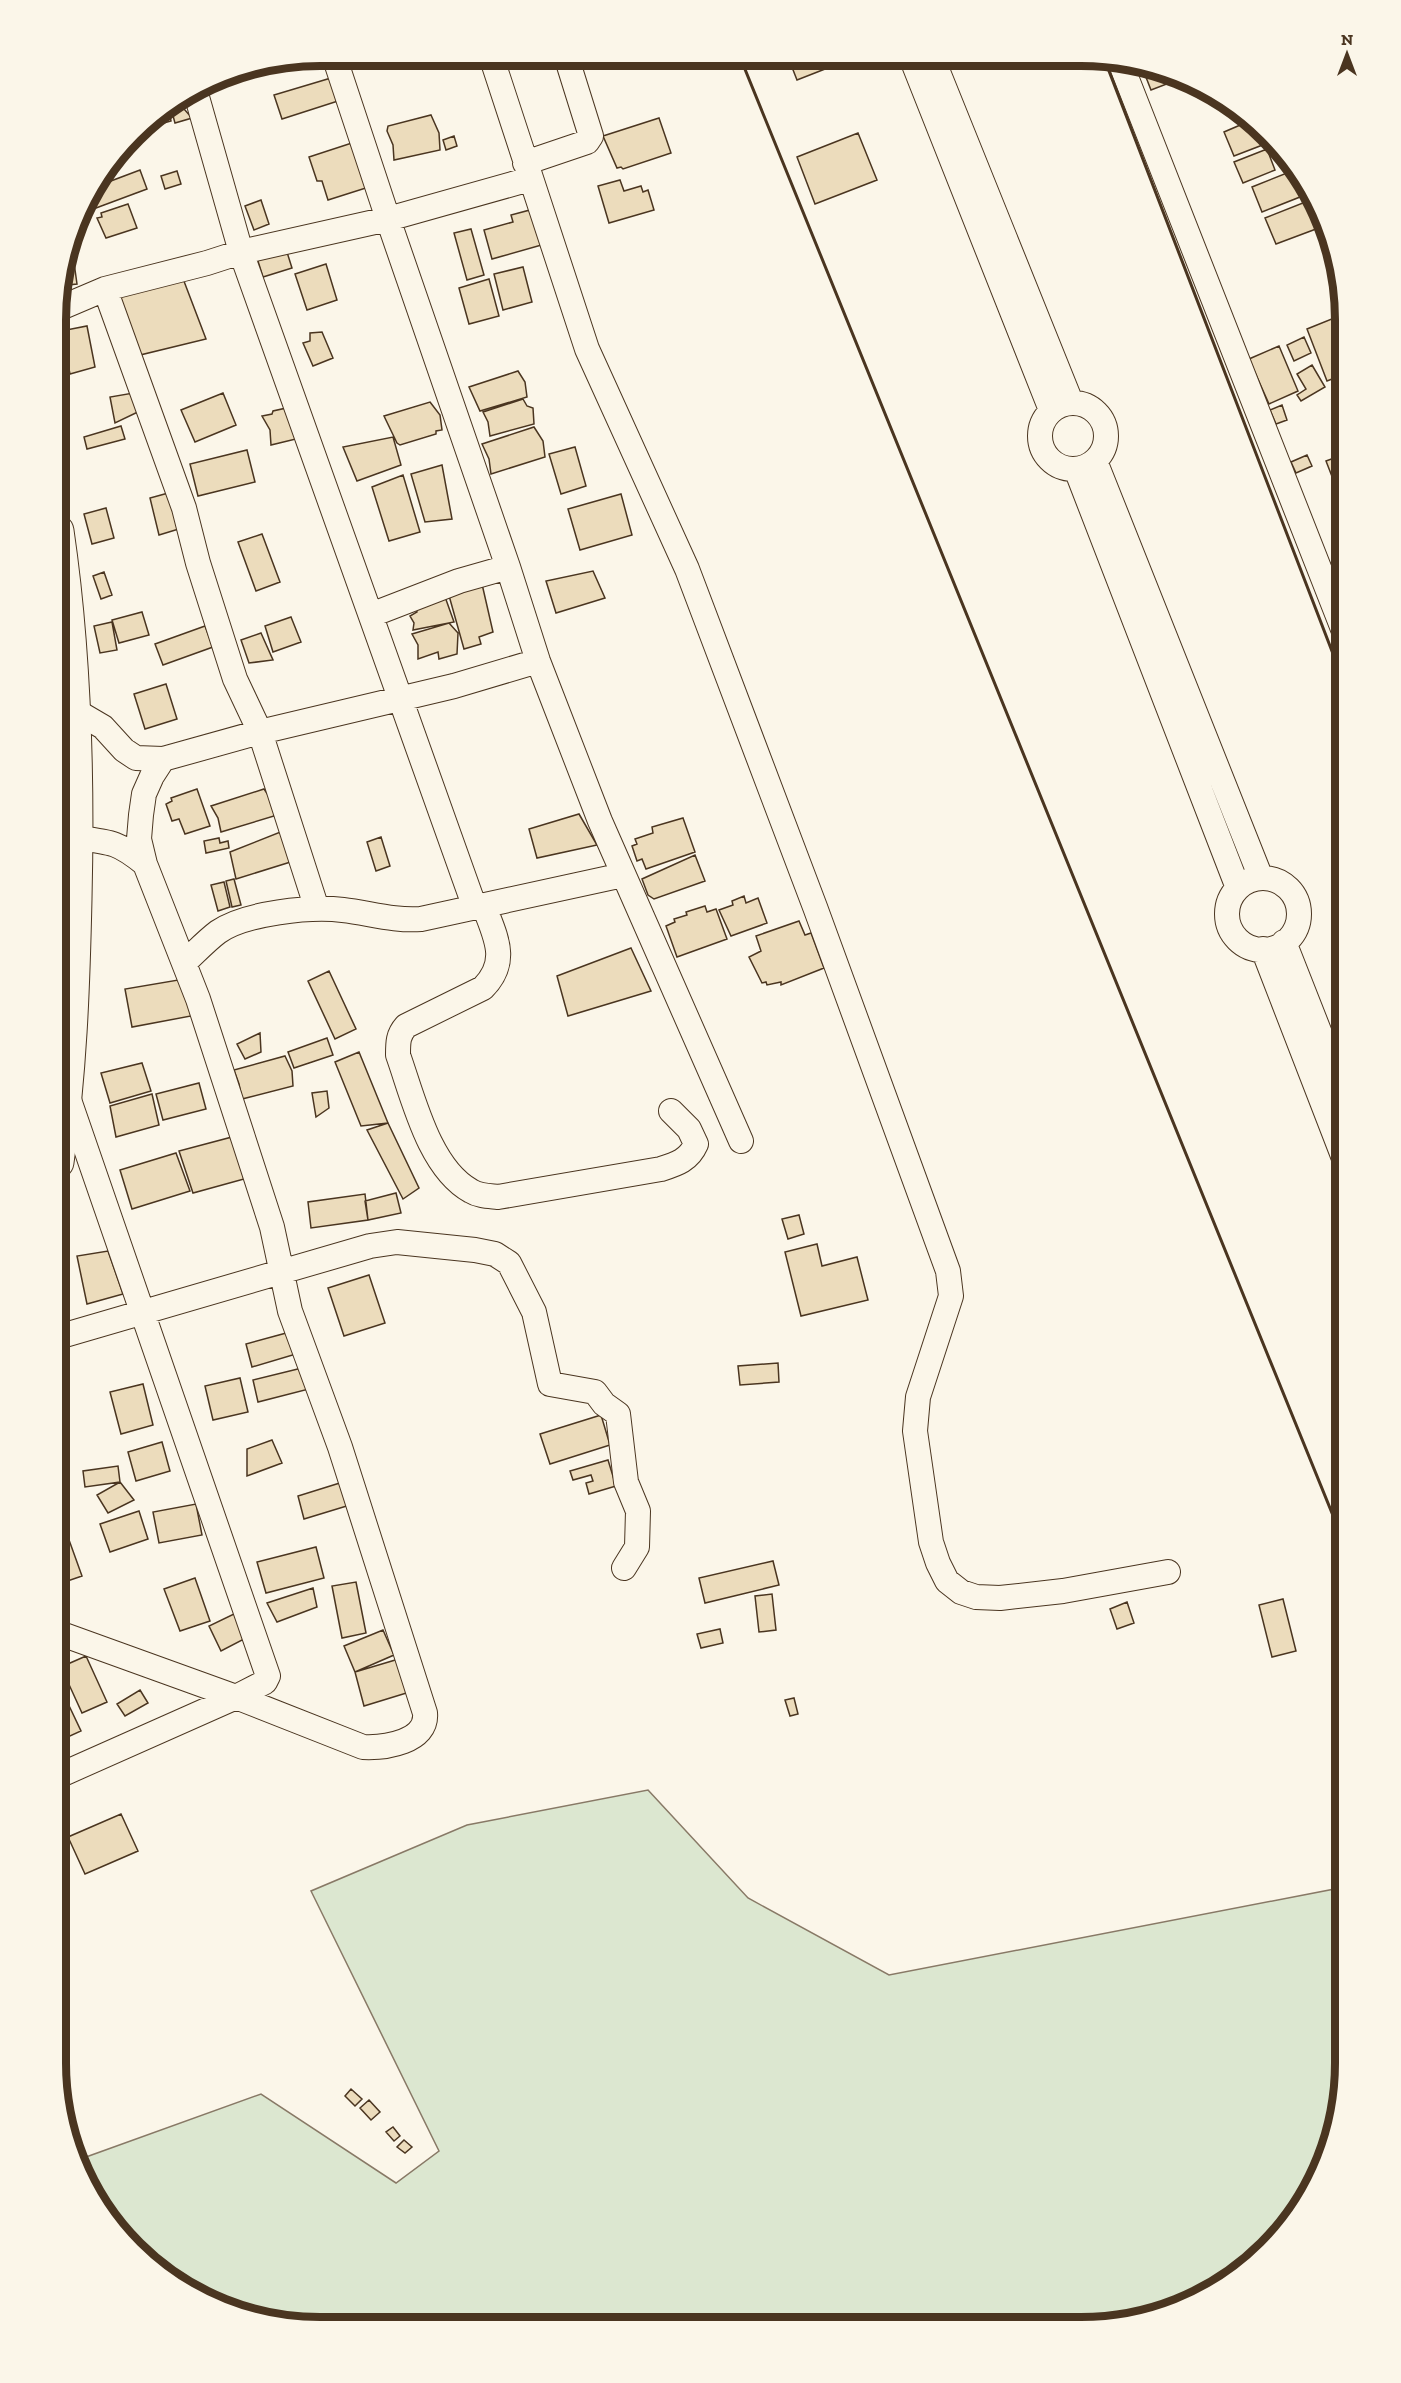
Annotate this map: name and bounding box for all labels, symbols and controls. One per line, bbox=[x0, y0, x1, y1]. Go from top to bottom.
north arrow bbox=[1317, 24, 1377, 84]
text: N bbox=[1341, 30, 1353, 49]

